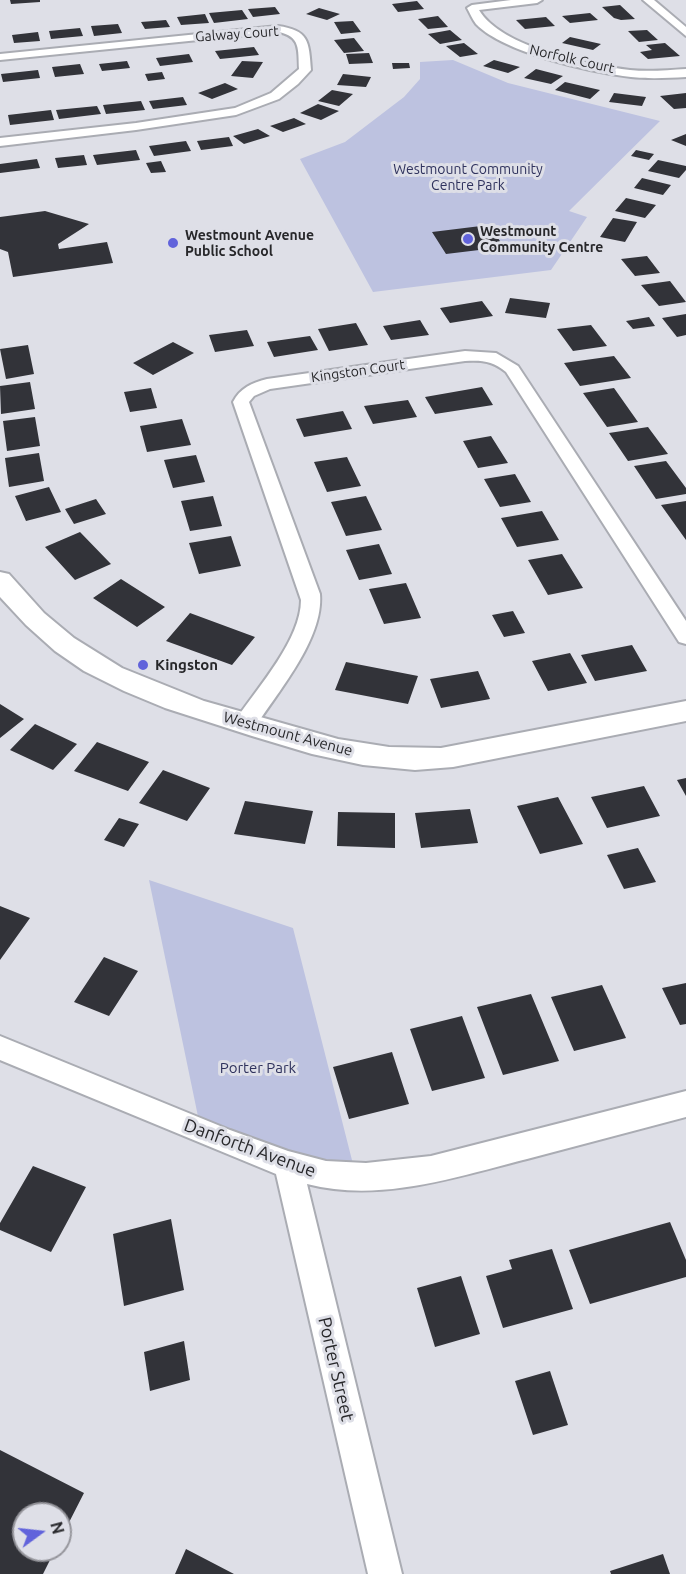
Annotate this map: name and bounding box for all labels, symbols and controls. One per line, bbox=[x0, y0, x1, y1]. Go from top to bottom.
street label: Galway Court bbox=[195, 23, 279, 45]
street label: Norfolk Court bbox=[528, 41, 616, 77]
park label: Westmount Community Centre Park bbox=[393, 161, 543, 194]
place label: Westmount Community Centre bbox=[480, 223, 603, 256]
place label: Westmount Avenue Public School bbox=[185, 227, 314, 260]
marker: Westmount Community Centre bbox=[461, 232, 475, 246]
marker: Westmount Avenue Public School bbox=[166, 236, 180, 250]
street label: Kingston Court bbox=[310, 356, 406, 386]
place label: Kingston bbox=[155, 656, 218, 674]
marker: Kingston bbox=[136, 658, 150, 672]
street label: Westmount Avenue bbox=[221, 708, 355, 760]
park label: Porter Park bbox=[220, 1059, 296, 1077]
street label: Danforth Avenue bbox=[181, 1114, 319, 1182]
street label: Porter Street bbox=[314, 1315, 358, 1423]
north arrow bbox=[12, 1502, 72, 1562]
text: N bbox=[47, 1520, 68, 1536]

